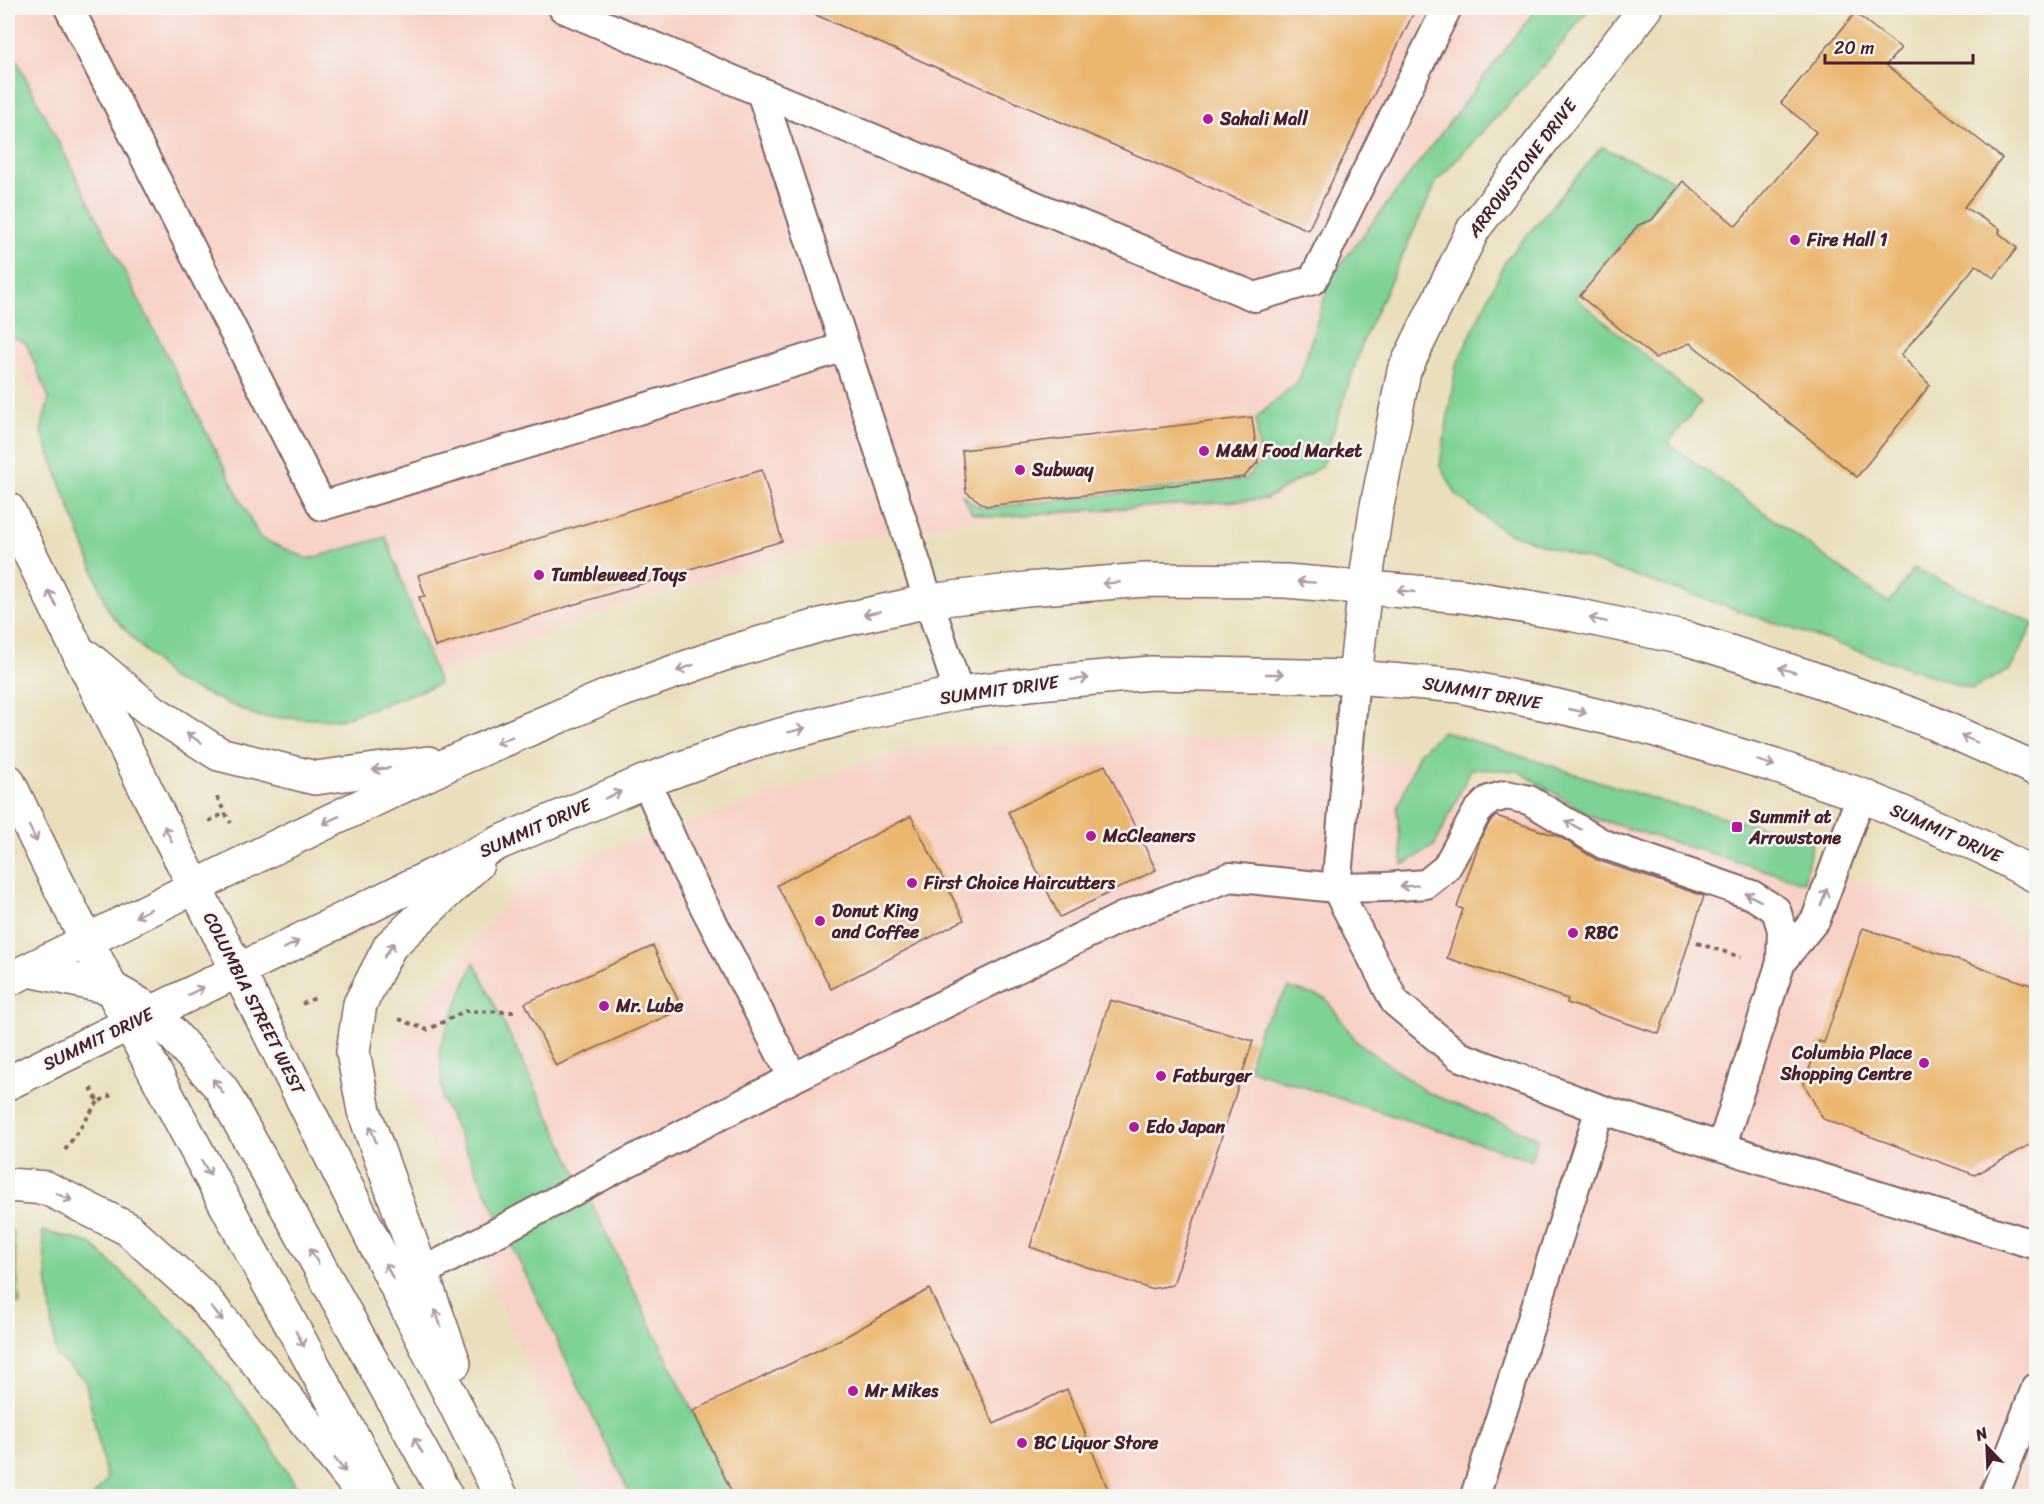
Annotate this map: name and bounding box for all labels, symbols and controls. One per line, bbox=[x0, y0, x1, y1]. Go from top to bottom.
scale bar bbox=[1825, 27, 1974, 65]
text: 20 m bbox=[1834, 32, 1874, 64]
street label: ARROWSTONE DRIVE bbox=[1458, 91, 1586, 245]
place label: Sahali Mall bbox=[1219, 103, 1308, 135]
marker: Sahali Mall bbox=[1201, 112, 1215, 126]
place label: Fire Hall 1 bbox=[1806, 224, 1888, 256]
marker: Fire Hall 1 bbox=[1788, 233, 1802, 247]
place label: M&M Food Market bbox=[1215, 435, 1362, 467]
marker: M&M Food Market bbox=[1197, 444, 1211, 458]
place label: Subway bbox=[1031, 454, 1094, 486]
marker: Subway bbox=[1013, 463, 1027, 477]
place label: Tumbleweed Toys bbox=[551, 559, 687, 591]
marker: Tumbleweed Toys bbox=[532, 568, 546, 582]
one-way arrow bbox=[1297, 577, 1317, 588]
one-way arrow bbox=[1102, 578, 1122, 589]
one-way arrow bbox=[1396, 585, 1416, 596]
one-way arrow bbox=[46, 589, 57, 607]
one-way arrow bbox=[863, 608, 882, 620]
one-way arrow bbox=[1589, 614, 1608, 626]
one-way arrow bbox=[676, 664, 695, 675]
one-way arrow bbox=[1778, 664, 1797, 675]
street label: SUMMIT DRIVE bbox=[937, 666, 1062, 714]
street label: SUMMIT DRIVE bbox=[1420, 667, 1545, 719]
one-way arrow bbox=[1264, 668, 1284, 680]
one-way arrow bbox=[1070, 673, 1090, 684]
one-way arrow bbox=[1568, 706, 1588, 717]
one-way arrow bbox=[787, 724, 806, 736]
one-way arrow bbox=[186, 732, 203, 744]
one-way arrow bbox=[1961, 732, 1979, 744]
one-way arrow bbox=[495, 735, 513, 746]
one-way arrow bbox=[1756, 758, 1775, 769]
one-way arrow bbox=[371, 764, 391, 775]
street label: SUMMIT DRIVE bbox=[474, 789, 597, 867]
one-way arrow bbox=[604, 789, 622, 800]
street label: SUMMIT DRIVE bbox=[1885, 794, 2008, 872]
place label: Summit at Arrowstone bbox=[1748, 801, 1841, 854]
one-way arrow bbox=[322, 815, 340, 827]
one-way arrow bbox=[1565, 819, 1582, 831]
place label: McCleaners bbox=[1102, 820, 1196, 852]
marker: Summit at Arrowstone bbox=[1730, 820, 1744, 834]
one-way arrow bbox=[27, 824, 39, 842]
one-way arrow bbox=[162, 826, 173, 844]
marker: McCleaners bbox=[1084, 829, 1098, 843]
place label: First Choice Haircutters bbox=[923, 867, 1116, 899]
marker: First Choice Haircutters bbox=[905, 876, 919, 890]
one-way arrow bbox=[1399, 880, 1419, 891]
one-way arrow bbox=[1820, 888, 1831, 907]
one-way arrow bbox=[1745, 891, 1763, 902]
place label: Donut King and Coffee bbox=[831, 895, 920, 948]
street label: COLUMBIA STREET WEST bbox=[194, 906, 315, 1101]
one-way arrow bbox=[134, 908, 152, 919]
marker: Donut King and Coffee bbox=[813, 914, 827, 928]
place label: RBC bbox=[1584, 917, 1618, 949]
marker: RBC bbox=[1566, 926, 1580, 940]
one-way arrow bbox=[281, 939, 299, 951]
one-way arrow bbox=[383, 941, 396, 958]
one-way arrow bbox=[186, 985, 204, 996]
place label: Mr. Lube bbox=[615, 990, 684, 1022]
street label: SUMMIT DRIVE bbox=[37, 998, 160, 1080]
marker: Mr. Lube bbox=[597, 999, 611, 1013]
place label: Columbia Place Shopping Centre bbox=[1779, 1037, 1913, 1090]
marker: Columbia Place Shopping Centre bbox=[1917, 1056, 1931, 1070]
place label: Fatburger bbox=[1172, 1060, 1253, 1092]
marker: Fatburger bbox=[1154, 1069, 1168, 1083]
one-way arrow bbox=[212, 1078, 225, 1094]
place label: Edo Japan bbox=[1146, 1111, 1225, 1143]
marker: Edo Japan bbox=[1127, 1120, 1141, 1134]
one-way arrow bbox=[366, 1125, 377, 1144]
one-way arrow bbox=[200, 1159, 212, 1176]
one-way arrow bbox=[54, 1192, 72, 1203]
one-way arrow bbox=[308, 1248, 320, 1265]
one-way arrow bbox=[382, 1262, 394, 1280]
one-way arrow bbox=[210, 1306, 224, 1321]
one-way arrow bbox=[432, 1309, 443, 1328]
one-way arrow bbox=[294, 1330, 306, 1347]
place label: Mr Mikes bbox=[864, 1375, 939, 1407]
marker: Mr Mikes bbox=[846, 1384, 860, 1398]
north arrow bbox=[1957, 1417, 2017, 1477]
text: N bbox=[1970, 1418, 1993, 1450]
place label: BC Liquor Store bbox=[1034, 1427, 1159, 1459]
marker: BC Liquor Store bbox=[1015, 1436, 1029, 1450]
one-way arrow bbox=[412, 1437, 424, 1454]
one-way arrow bbox=[334, 1457, 347, 1473]

